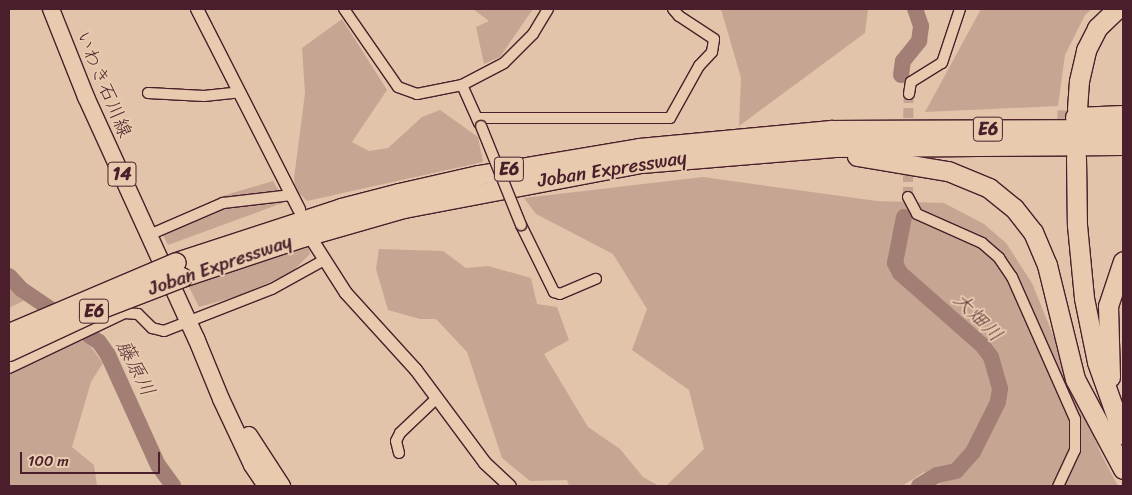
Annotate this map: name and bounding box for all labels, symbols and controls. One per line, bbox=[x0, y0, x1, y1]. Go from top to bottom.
street label: いわき石川線 bbox=[71, 27, 137, 141]
road number: E6 bbox=[972, 114, 1004, 144]
street label: Joban Expressway bbox=[535, 146, 689, 192]
road number: E6 bbox=[493, 153, 525, 184]
road number: 14 bbox=[107, 158, 137, 190]
street label: Joban Expressway bbox=[145, 230, 295, 300]
water label: 大畑川 bbox=[948, 287, 1008, 347]
road number: E6 bbox=[78, 296, 110, 326]
water label: 藤原川 bbox=[112, 336, 160, 400]
scale bar bbox=[22, 442, 162, 474]
text: 100 m bbox=[28, 448, 69, 474]

